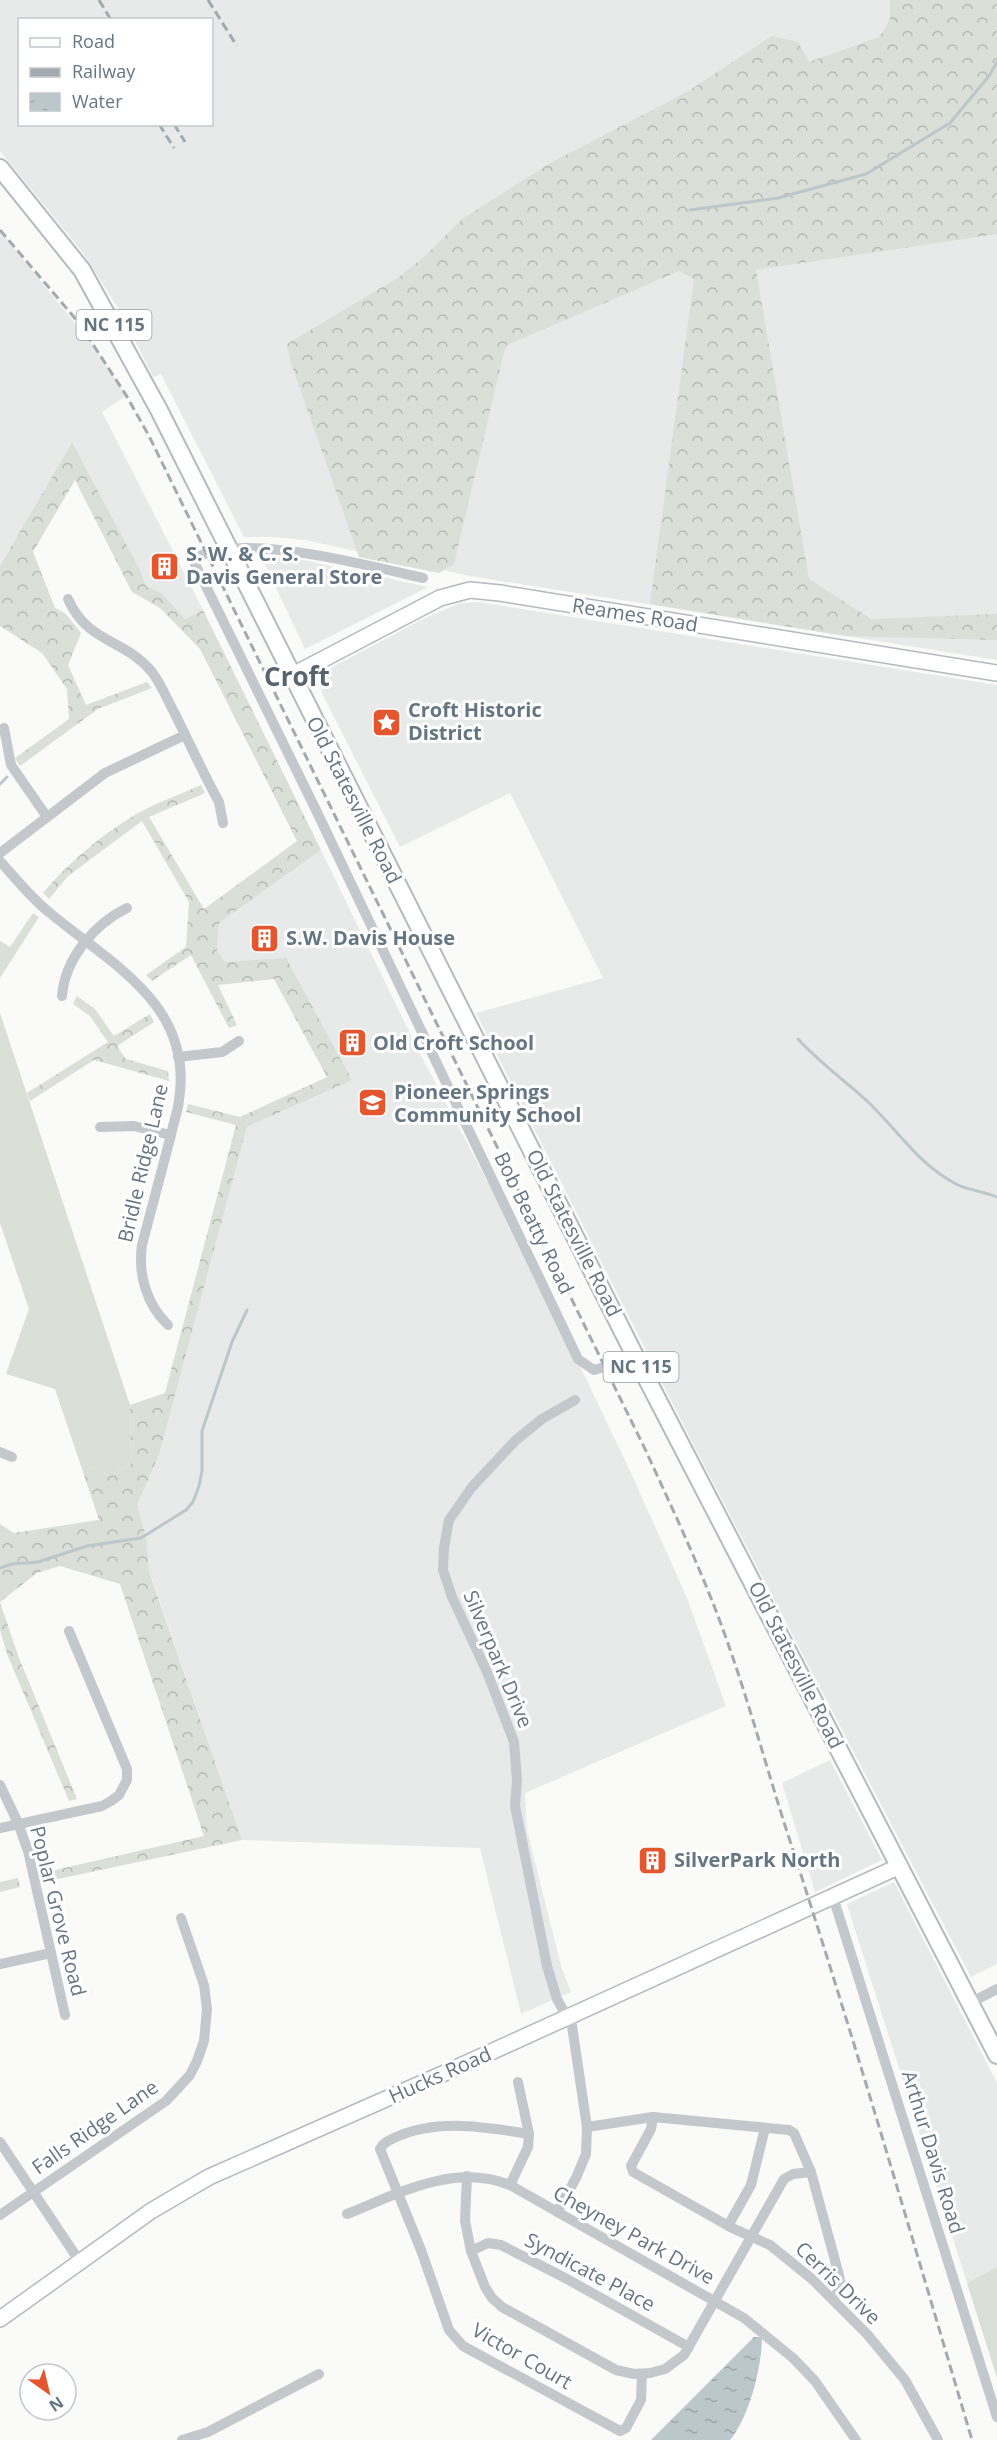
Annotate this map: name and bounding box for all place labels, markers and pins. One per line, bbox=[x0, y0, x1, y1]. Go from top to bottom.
place label: S. W. & C. S. Davis General Store bbox=[186, 540, 382, 590]
building icon: S. W. & C. S. Davis General Store bbox=[149, 550, 181, 582]
place label: Croft Historic District bbox=[408, 696, 542, 746]
place icon: Croft Historic District bbox=[371, 706, 403, 738]
building icon: S.W. Davis House bbox=[249, 922, 281, 954]
place label: S.W. Davis House bbox=[286, 924, 455, 951]
building icon: Old Croft School bbox=[336, 1027, 368, 1059]
place label: Old Croft School bbox=[373, 1029, 534, 1056]
place label: Pioneer Springs Community School bbox=[394, 1078, 581, 1128]
school or university icon: Pioneer Springs Community School bbox=[357, 1087, 389, 1119]
building icon: SilverPark North bbox=[637, 1844, 669, 1876]
place label: SilverPark North bbox=[674, 1846, 840, 1873]

